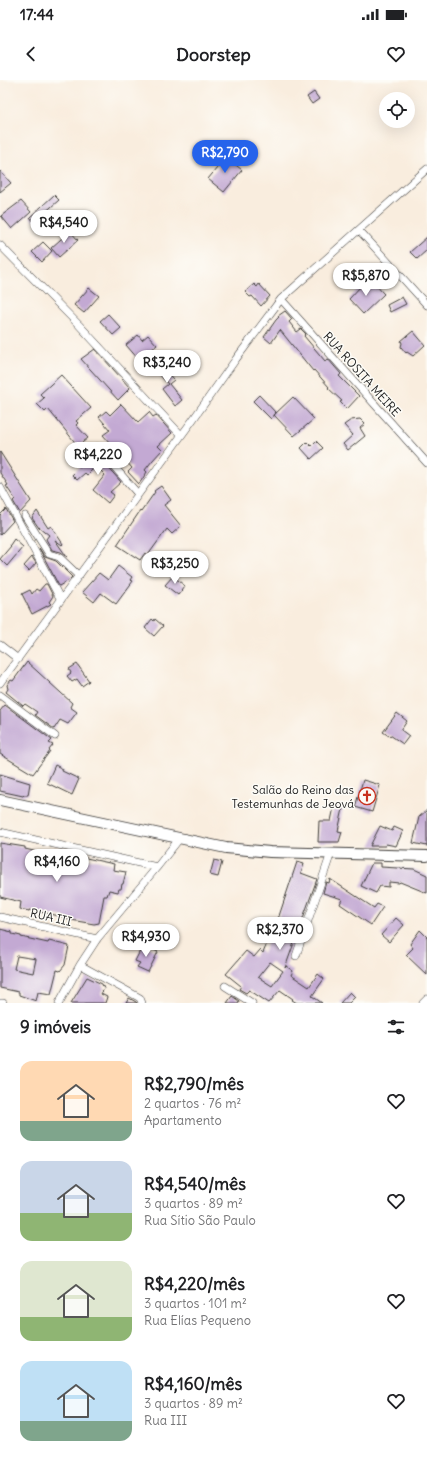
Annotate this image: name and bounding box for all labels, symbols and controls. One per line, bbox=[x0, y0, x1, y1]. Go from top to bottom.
text: 17:44 bbox=[20, 5, 54, 24]
icon: back bbox=[20, 43, 42, 65]
text: Doorstep bbox=[176, 43, 251, 66]
icon: heart bbox=[385, 43, 407, 65]
map controls bbox=[379, 92, 415, 128]
button: locate bbox=[379, 92, 415, 128]
pin: R$2,790 bbox=[188, 140, 262, 174]
text: R$2,790 bbox=[201, 144, 249, 161]
pin: R$4,540 bbox=[27, 210, 101, 244]
text: R$4,540 bbox=[39, 214, 89, 231]
pin: R$5,870 bbox=[329, 263, 403, 297]
text: R$5,870 bbox=[342, 267, 390, 284]
street label: RUA ROSITA MEIRE bbox=[320, 329, 404, 419]
pin: R$3,240 bbox=[130, 350, 204, 384]
text: R$3,240 bbox=[143, 354, 191, 371]
pin: R$4,220 bbox=[61, 442, 135, 476]
text: R$4,220 bbox=[74, 446, 122, 463]
pin: R$3,250 bbox=[138, 551, 212, 585]
text: R$3,250 bbox=[151, 555, 199, 572]
place label: Salão do Reino das Testemunhas de Jeová bbox=[232, 782, 354, 811]
church icon: Salão do Reino das Testemunhas de Jeová bbox=[357, 786, 377, 806]
pin: R$4,160 bbox=[20, 849, 94, 883]
text: R$4,160 bbox=[34, 853, 80, 870]
street label: RUA III bbox=[29, 905, 73, 929]
pin: R$2,370 bbox=[243, 917, 317, 951]
text: R$2,370 bbox=[256, 921, 304, 938]
pin: R$4,930 bbox=[109, 924, 183, 958]
text: R$4,930 bbox=[121, 928, 171, 945]
text: 9 imóveis bbox=[20, 1016, 91, 1038]
icon: filters bbox=[385, 1016, 407, 1038]
text: R$2,790/mês bbox=[144, 1073, 244, 1095]
icon: home bbox=[52, 1077, 100, 1125]
icon: heart bbox=[385, 1090, 407, 1112]
text: 2 quartos · 76 m² bbox=[144, 1095, 241, 1112]
text: Apartamento bbox=[144, 1112, 222, 1129]
text: R$4,540/mês bbox=[144, 1173, 246, 1195]
icon: home bbox=[52, 1177, 100, 1225]
icon: heart bbox=[385, 1190, 407, 1212]
text: 3 quartos · 89 m² bbox=[144, 1195, 243, 1212]
text: Rua Sítio São Paulo bbox=[144, 1212, 256, 1229]
text: R$4,220/mês bbox=[144, 1273, 245, 1295]
icon: home bbox=[52, 1277, 100, 1325]
icon: heart bbox=[385, 1290, 407, 1312]
text: 3 quartos · 101 m² bbox=[144, 1295, 247, 1312]
text: Rua Elías Pequeno bbox=[144, 1312, 251, 1329]
text: R$4,160/mês bbox=[144, 1373, 242, 1395]
icon: home bbox=[52, 1377, 100, 1425]
icon: heart bbox=[385, 1390, 407, 1412]
text: 3 quartos · 89 m² bbox=[144, 1395, 243, 1412]
text: Rua III bbox=[144, 1412, 187, 1429]

